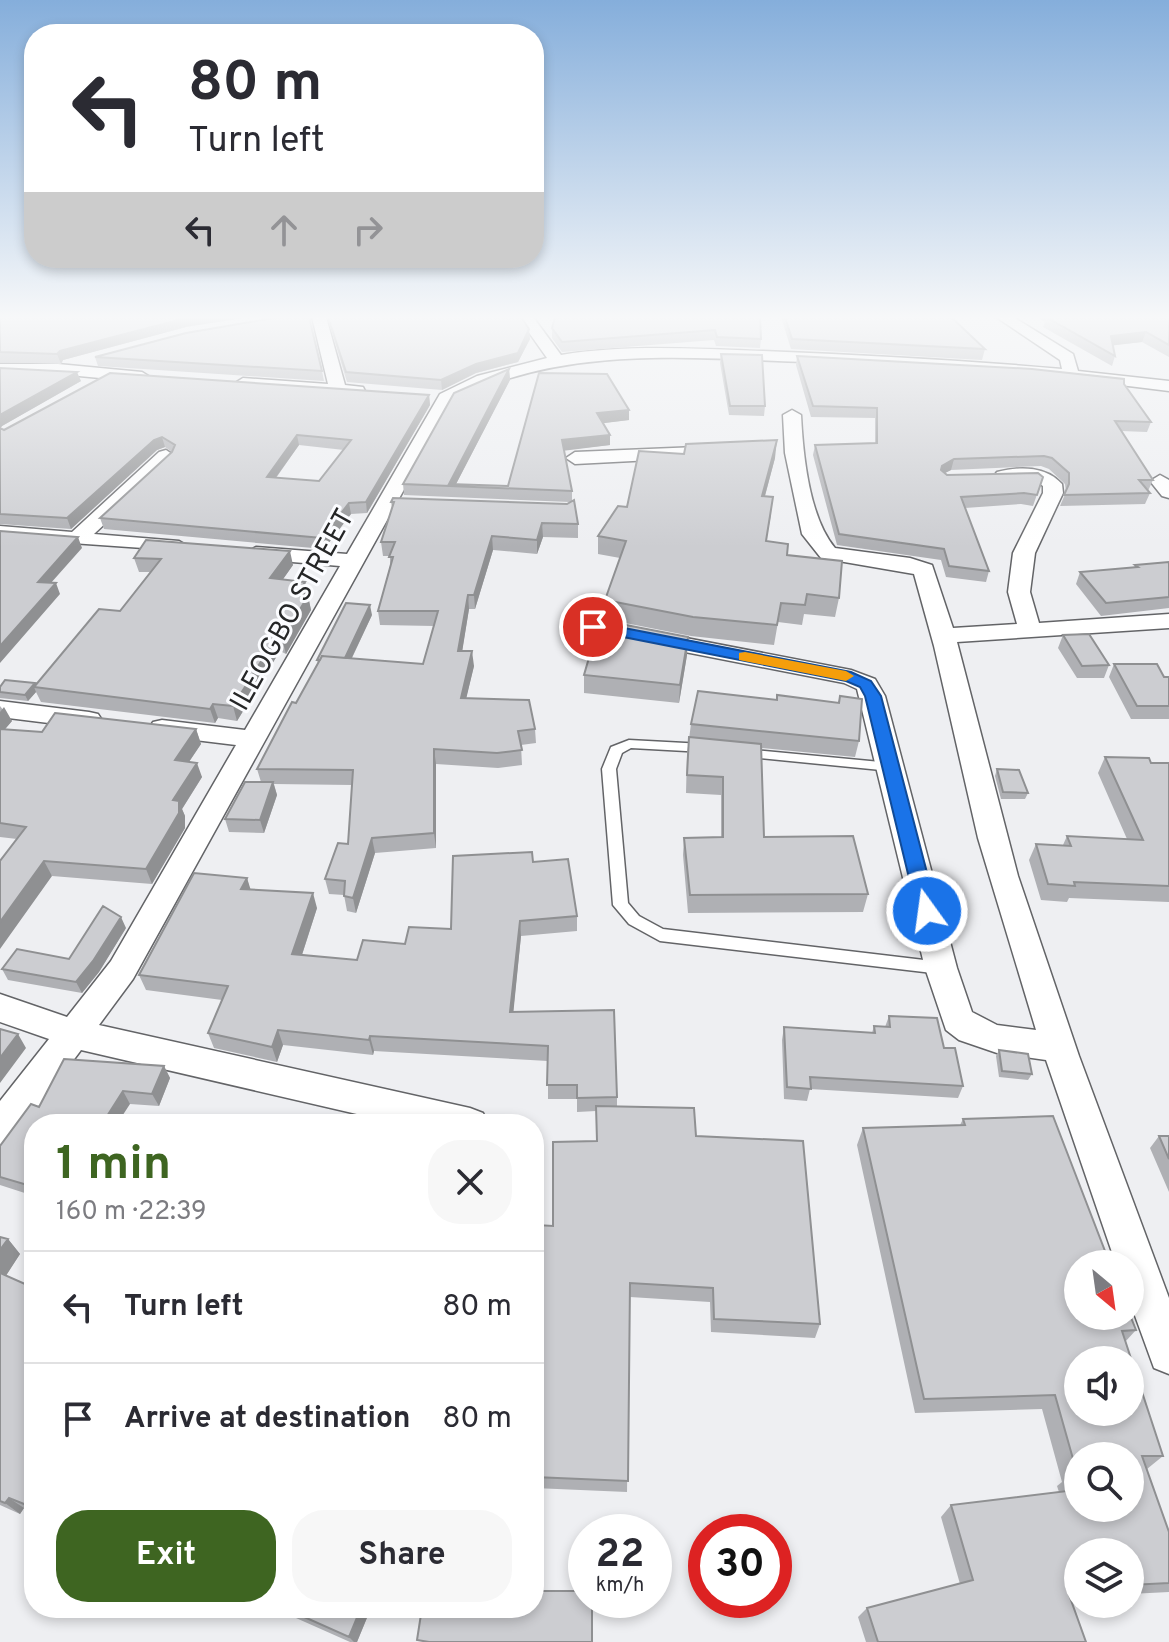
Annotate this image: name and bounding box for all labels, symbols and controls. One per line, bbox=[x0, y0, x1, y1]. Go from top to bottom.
text: 80 m bbox=[188, 50, 322, 120]
icon: left bbox=[56, 56, 160, 160]
text: Turn left bbox=[188, 119, 325, 165]
icon: left bbox=[178, 208, 222, 252]
icon: ahead bbox=[262, 208, 306, 252]
icon: right bbox=[346, 208, 390, 252]
street label: ILEOGBO STREET bbox=[223, 503, 364, 718]
pin bbox=[559, 593, 627, 661]
icon: arrive bbox=[571, 605, 615, 649]
position arrow bbox=[885, 869, 969, 953]
text: 1 min bbox=[56, 1136, 171, 1196]
button: close bbox=[428, 1140, 512, 1224]
text: 160 m · 22:39 bbox=[56, 1196, 207, 1229]
north arrow bbox=[1064, 1250, 1144, 1330]
map controls bbox=[1064, 1250, 1144, 1618]
icon: left bbox=[56, 1285, 100, 1329]
text: Turn left bbox=[124, 1289, 244, 1326]
text: 80 m bbox=[442, 1289, 512, 1326]
button: sound bbox=[1064, 1346, 1144, 1426]
icon: arrive bbox=[56, 1397, 100, 1441]
text: Arrive at destination bbox=[124, 1401, 410, 1438]
text: 80 m bbox=[442, 1401, 512, 1438]
button: search bbox=[1064, 1442, 1144, 1522]
button: Exit bbox=[56, 1510, 276, 1602]
button: Share bbox=[292, 1510, 512, 1602]
speed limit sign: 30 bbox=[688, 1514, 792, 1618]
text: 22 bbox=[596, 1531, 644, 1581]
button: layers bbox=[1064, 1538, 1144, 1618]
text: km/h bbox=[596, 1573, 644, 1599]

